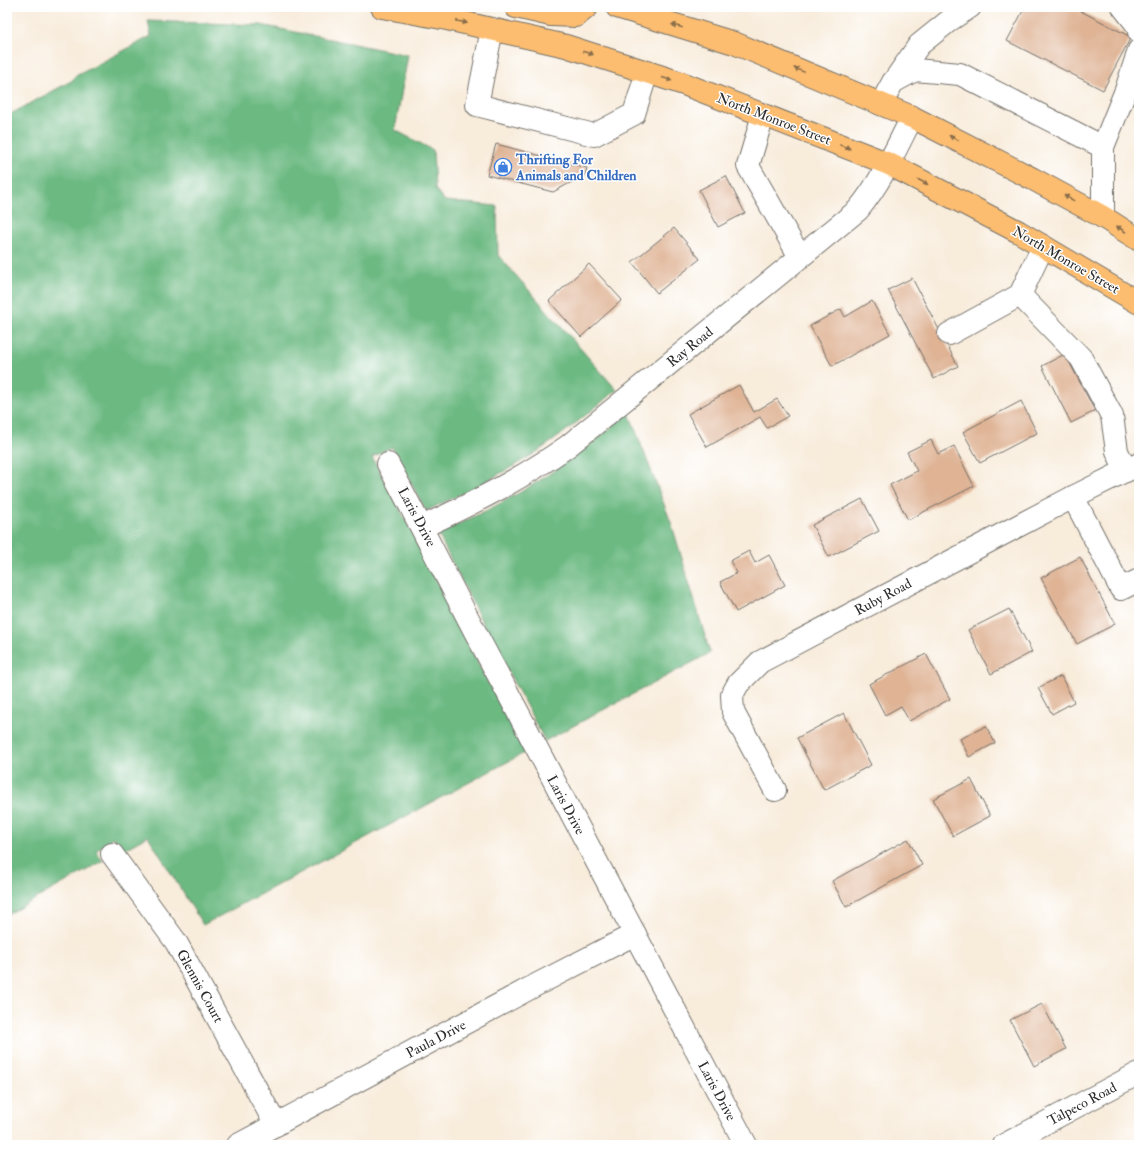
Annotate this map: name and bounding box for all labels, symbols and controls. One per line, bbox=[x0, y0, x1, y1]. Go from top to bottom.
one-way arrow bbox=[456, 19, 468, 25]
one-way arrow bbox=[670, 22, 682, 28]
one-way arrow bbox=[582, 51, 594, 57]
one-way arrow bbox=[793, 67, 804, 73]
one-way arrow bbox=[662, 76, 674, 82]
street label: North Monroe Street bbox=[715, 89, 834, 149]
one-way arrow bbox=[948, 135, 959, 141]
one-way arrow bbox=[839, 144, 851, 150]
place label: Thrifting For Animals and Children bbox=[515, 151, 637, 184]
shop icon: Thrifting For Animals and Children bbox=[493, 157, 513, 177]
one-way arrow bbox=[918, 179, 929, 185]
one-way arrow bbox=[1063, 195, 1075, 202]
street label: North Monroe Street bbox=[1009, 222, 1123, 298]
one-way arrow bbox=[1116, 225, 1126, 233]
street label: Ray Road bbox=[664, 323, 717, 371]
street label: Laris Drive bbox=[394, 484, 440, 550]
street label: Ruby Road bbox=[852, 575, 915, 620]
street label: Laris Drive bbox=[543, 772, 589, 838]
street label: Glennis Court bbox=[173, 946, 227, 1026]
street label: Paula Drive bbox=[403, 1016, 469, 1062]
street label: Laris Drive bbox=[694, 1058, 740, 1124]
street label: Talpeco Road bbox=[1045, 1079, 1120, 1130]

